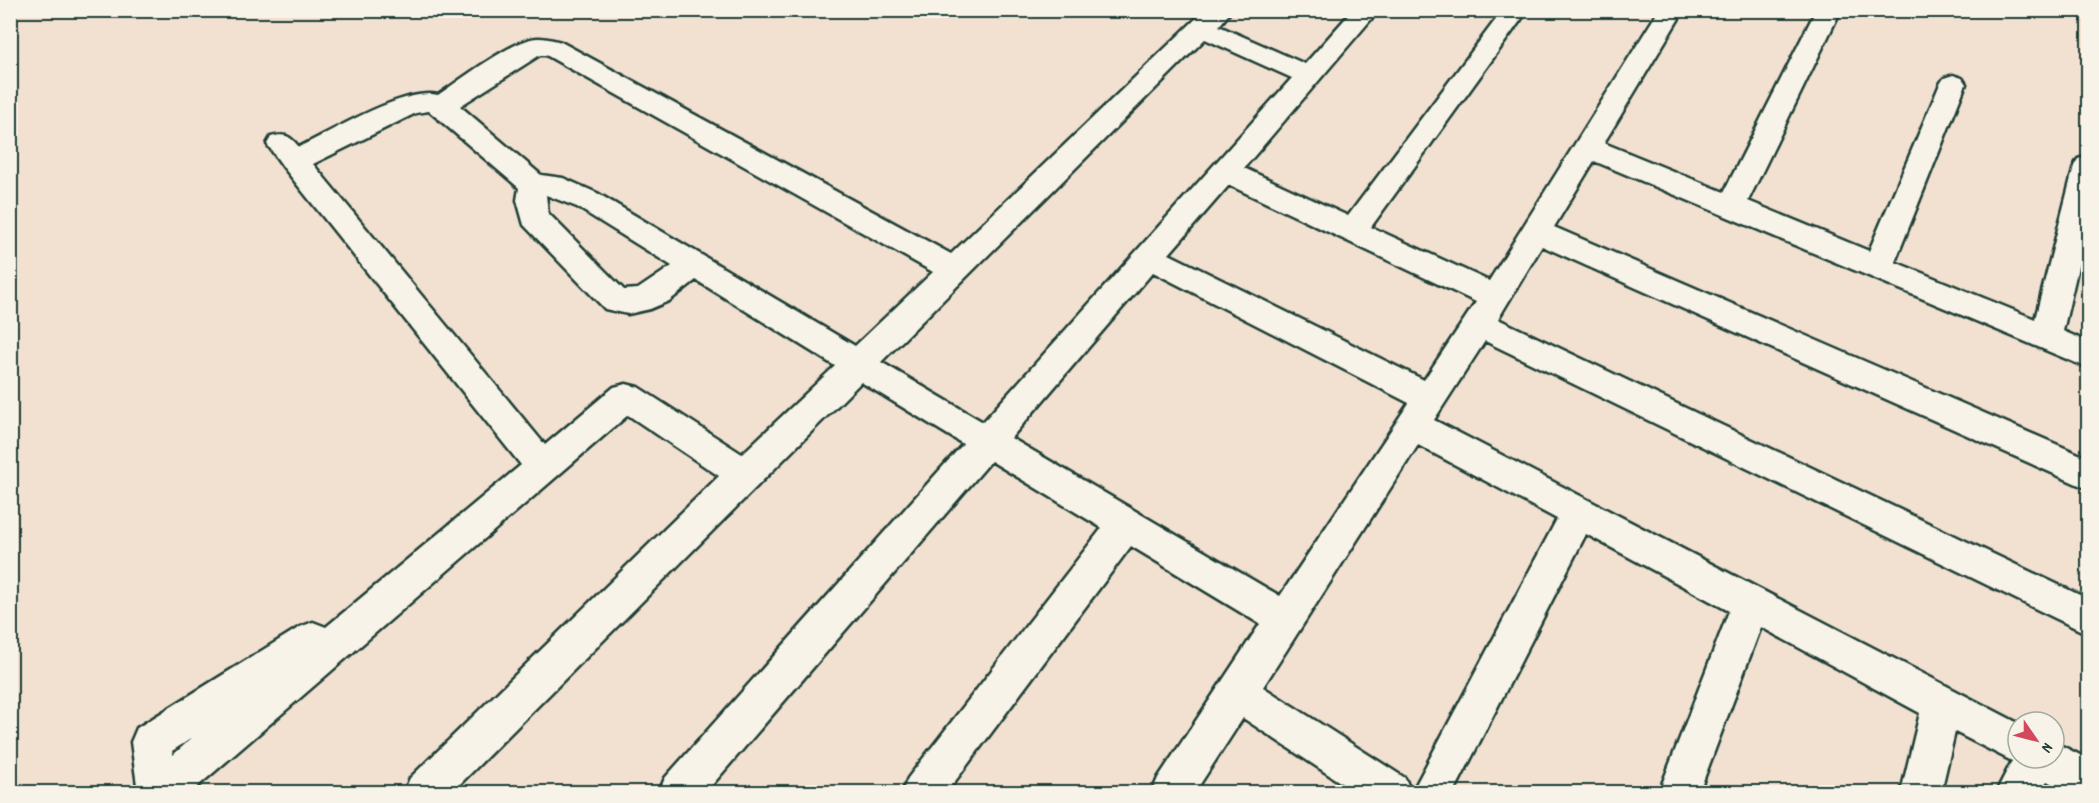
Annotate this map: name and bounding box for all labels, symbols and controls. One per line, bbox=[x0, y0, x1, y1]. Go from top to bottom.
north arrow bbox=[2006, 710, 2066, 770]
text: N bbox=[2034, 737, 2058, 757]

